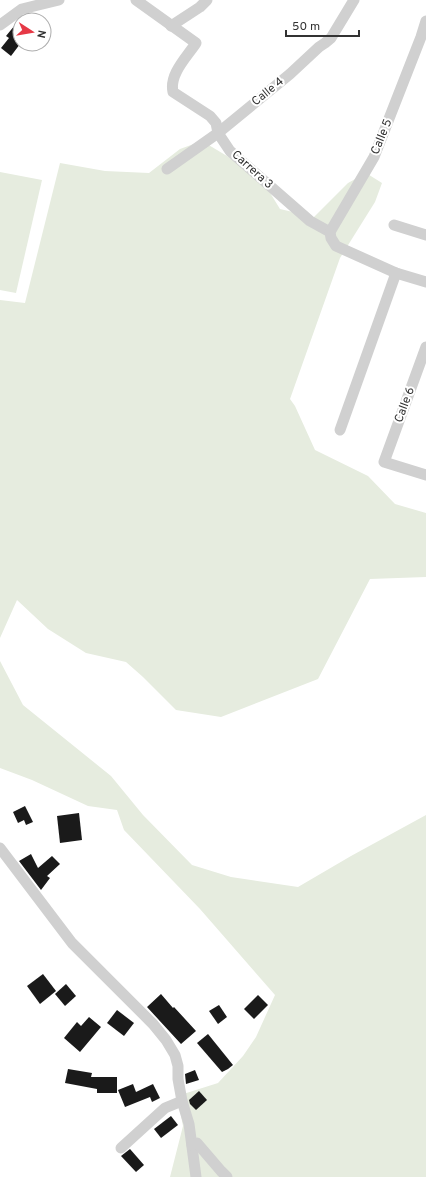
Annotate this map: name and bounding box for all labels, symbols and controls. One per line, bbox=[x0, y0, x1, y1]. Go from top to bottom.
north arrow bbox=[12, 12, 52, 52]
scale bar bbox=[286, 12, 359, 38]
text: 50 m bbox=[292, 19, 320, 35]
text: N bbox=[33, 29, 48, 39]
street label: Calle 4 bbox=[249, 74, 287, 110]
street label: Calle 5 bbox=[368, 117, 396, 157]
street label: Carrera 3 bbox=[228, 147, 276, 193]
street label: Calle 6 bbox=[391, 385, 419, 425]

